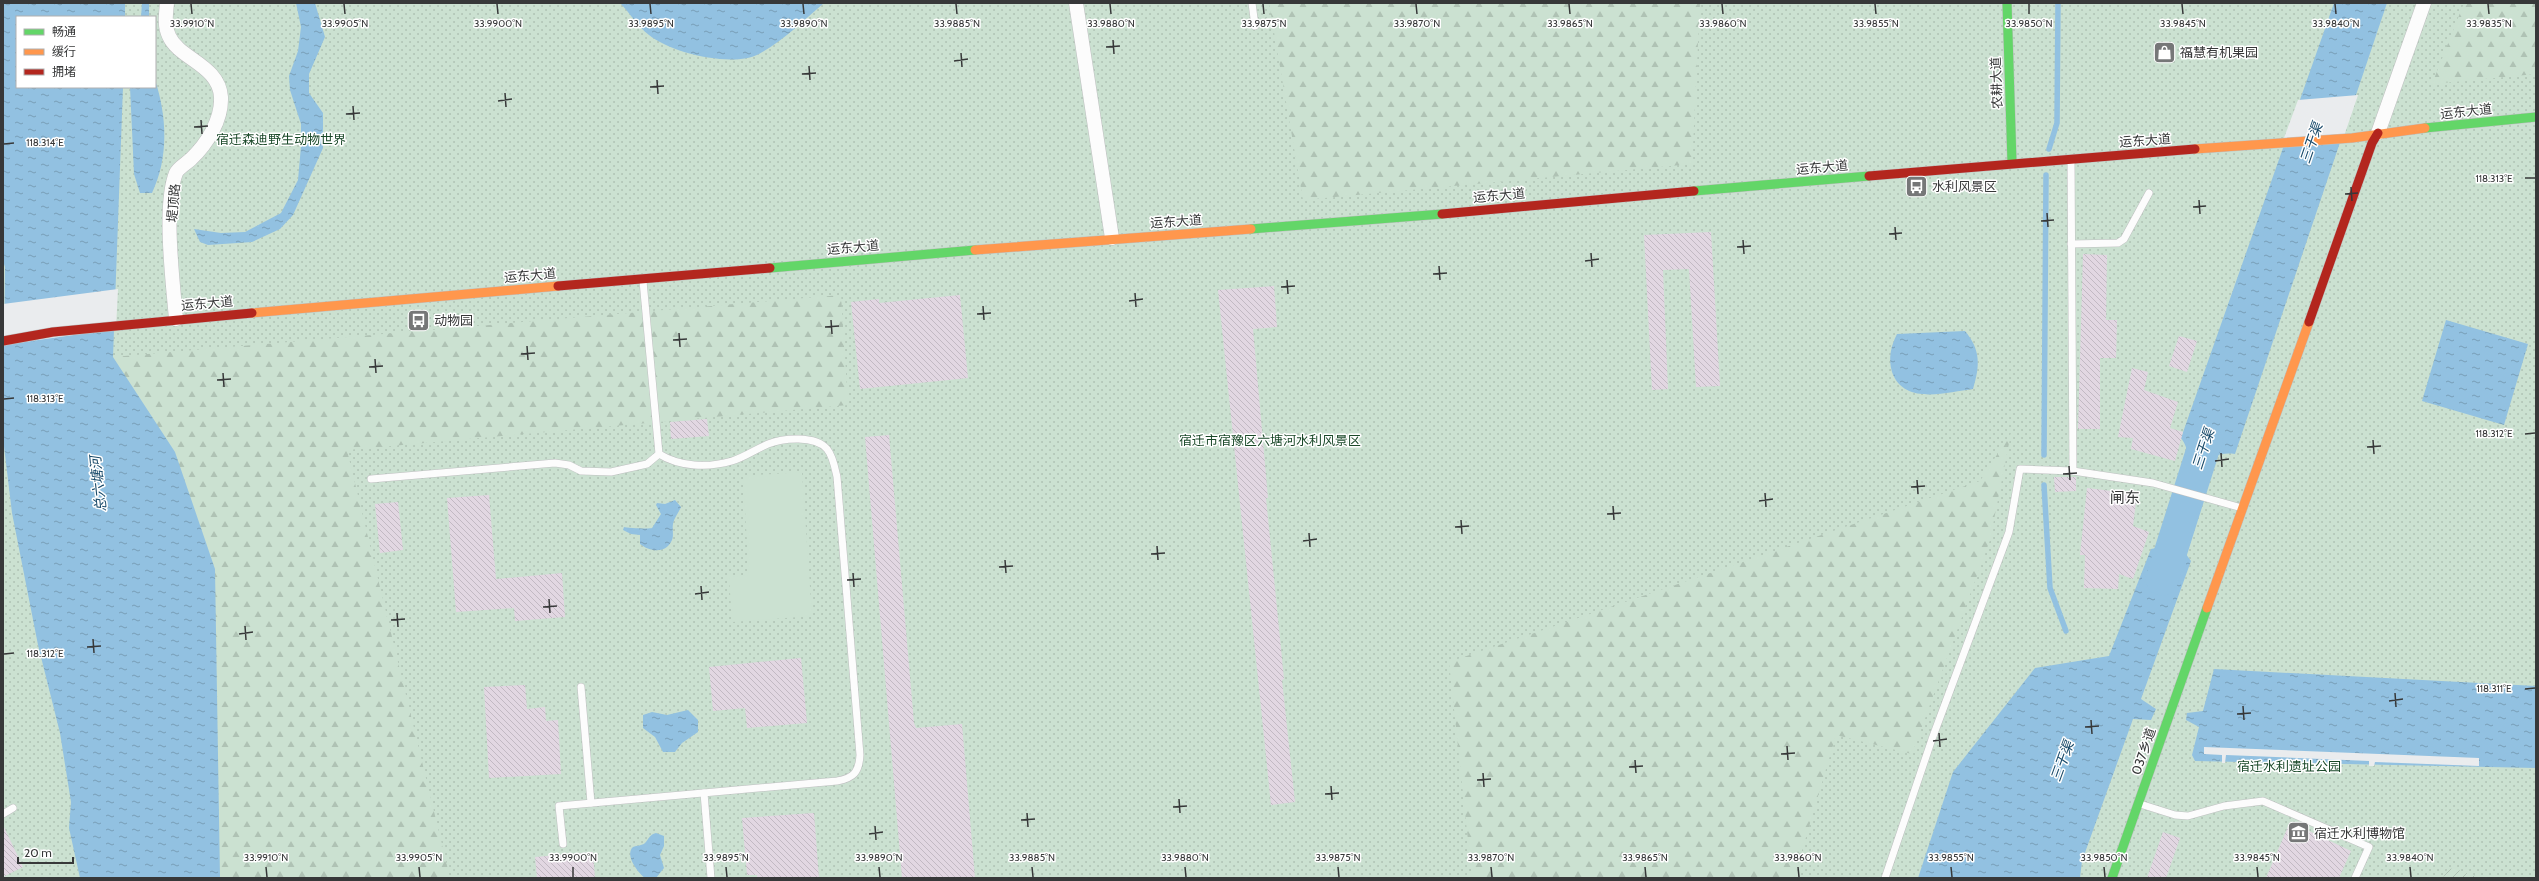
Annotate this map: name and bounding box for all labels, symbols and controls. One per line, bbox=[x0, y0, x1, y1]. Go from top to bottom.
legend bbox=[16, 16, 156, 88]
text: 33.9910°N bbox=[170, 17, 214, 30]
text: 33.9905°N bbox=[322, 17, 368, 30]
text: 33.9900°N bbox=[474, 17, 522, 30]
text: 33.9895°N bbox=[628, 17, 674, 30]
text: 33.9890°N bbox=[780, 17, 828, 30]
text: 33.9885°N bbox=[934, 17, 980, 30]
text: 33.9880°N bbox=[1087, 17, 1135, 30]
text: 33.9875°N bbox=[1241, 17, 1287, 30]
text: 33.9870°N bbox=[1394, 17, 1440, 30]
text: 33.9865°N bbox=[1547, 17, 1593, 30]
text: 33.9860°N bbox=[1699, 17, 1747, 30]
text: 33.9855°N bbox=[1853, 17, 1899, 30]
text: 33.9850°N bbox=[2006, 17, 2052, 30]
text: 33.9845°N bbox=[2160, 17, 2206, 30]
text: 33.9840°N bbox=[2312, 17, 2360, 30]
text: 33.9835°N bbox=[2466, 17, 2512, 30]
text: 畅通 bbox=[52, 24, 76, 39]
shop icon: 福慧有机果园 bbox=[2151, 39, 2177, 65]
text: 缓行 bbox=[52, 44, 76, 59]
place label: 福慧有机果园 bbox=[2180, 44, 2258, 60]
street label: 农耕大道 bbox=[1987, 57, 2005, 109]
text: 拥堵 bbox=[52, 64, 76, 79]
street label: 运东大道 bbox=[2439, 100, 2493, 122]
water label: 三干渠 bbox=[2296, 118, 2327, 166]
street label: 运东大道 bbox=[2118, 130, 2172, 150]
park label: 宿迁森迪野生动物世界 bbox=[216, 131, 346, 147]
text: 118.314°E bbox=[26, 136, 64, 149]
street label: 运东大道 bbox=[1795, 157, 1849, 177]
text: 118.313°E bbox=[2475, 172, 2513, 185]
bus stop icon: 水利风景区 bbox=[1904, 173, 1930, 199]
place label: 水利风景区 bbox=[1932, 178, 1997, 194]
street label: 堤顶路 bbox=[163, 183, 183, 223]
street label: 运东大道 bbox=[1472, 185, 1526, 205]
street label: 运东大道 bbox=[1149, 211, 1203, 231]
street label: 运东大道 bbox=[826, 237, 880, 257]
street label: 运东大道 bbox=[503, 265, 557, 285]
street label: 运东大道 bbox=[180, 293, 234, 313]
bus stop icon: 动物园 bbox=[406, 307, 432, 333]
place label: 动物园 bbox=[434, 312, 473, 328]
text: 118.313°E bbox=[26, 392, 64, 405]
water label: 三干渠 bbox=[2188, 424, 2219, 472]
text: 118.312°E bbox=[2475, 427, 2513, 440]
park label: 宿迁市宿豫区六塘河水利风景区 bbox=[1179, 432, 1361, 448]
water label: 总六塘河 bbox=[86, 452, 110, 513]
district label: 闸东 bbox=[2110, 489, 2140, 507]
text: 118.312°E bbox=[26, 647, 64, 660]
text: 118.311°E bbox=[2476, 682, 2512, 695]
street label: 037乡道 bbox=[2128, 725, 2158, 777]
water label: 三干渠 bbox=[2046, 736, 2078, 784]
park label: 宿迁水利遗址公园 bbox=[2237, 758, 2341, 774]
museum icon: 宿迁水利博物馆 bbox=[2285, 820, 2311, 846]
place label: 宿迁水利博物馆 bbox=[2314, 825, 2405, 841]
scale bar bbox=[18, 839, 73, 865]
text: 20 m bbox=[24, 845, 52, 860]
text: 33.9910°N bbox=[244, 851, 288, 864]
text: 33.9905°N bbox=[396, 851, 442, 864]
text: 33.9900°N bbox=[549, 851, 597, 864]
text: 33.9895°N bbox=[703, 851, 749, 864]
text: 33.9890°N bbox=[855, 851, 903, 864]
text: 33.9885°N bbox=[1009, 851, 1055, 864]
text: 33.9880°N bbox=[1161, 851, 1209, 864]
text: 33.9875°N bbox=[1315, 851, 1361, 864]
text: 33.9870°N bbox=[1468, 851, 1514, 864]
text: 33.9865°N bbox=[1622, 851, 1668, 864]
text: 33.9860°N bbox=[1774, 851, 1822, 864]
text: 33.9855°N bbox=[1928, 851, 1974, 864]
text: 33.9850°N bbox=[2081, 851, 2127, 864]
text: 33.9845°N bbox=[2234, 851, 2280, 864]
text: 33.9840°N bbox=[2386, 851, 2434, 864]

